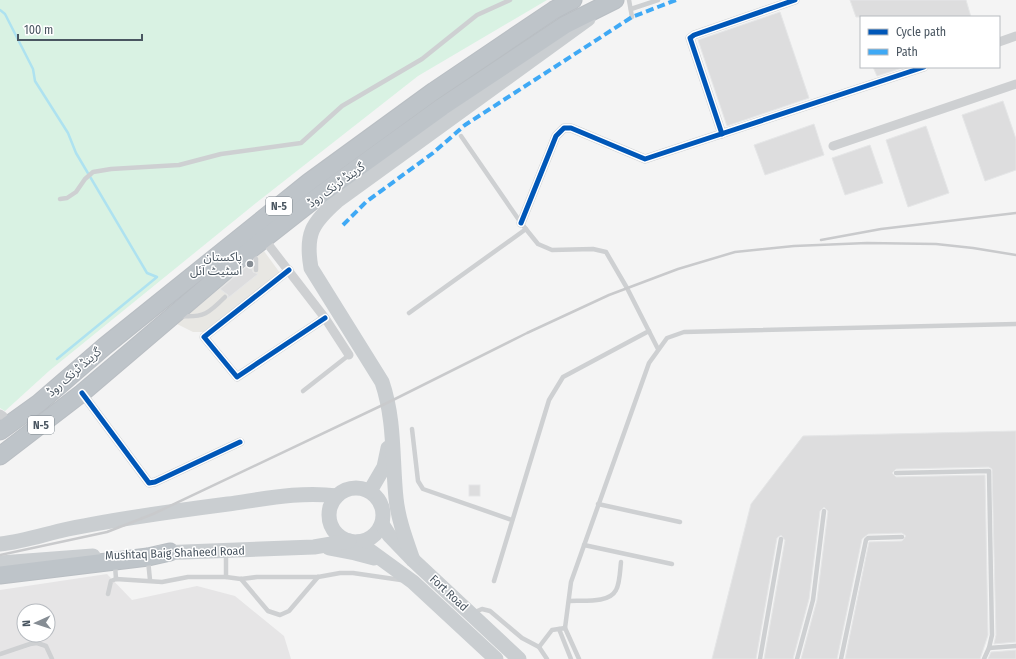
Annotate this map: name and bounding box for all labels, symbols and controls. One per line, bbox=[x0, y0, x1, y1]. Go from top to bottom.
scale bar bbox=[18, 16, 142, 42]
legend bbox=[860, 16, 1000, 68]
text: 100 m bbox=[24, 23, 53, 37]
text: Cycle path bbox=[896, 25, 946, 39]
text: Path bbox=[896, 45, 918, 59]
street label: گرینڈ ٹرنک روڈ bbox=[304, 159, 368, 211]
road number: N-5 bbox=[266, 197, 292, 215]
place label: پاکستان اسٹیٹ آئل bbox=[190, 250, 242, 278]
marker: پاکستان اسٹیٹ آئل bbox=[245, 259, 255, 269]
street label: گرینڈ ٹرنک روڈ bbox=[44, 344, 105, 399]
road number: N-5 bbox=[28, 416, 54, 434]
street label: Mushtaq Baig Shaheed Road bbox=[105, 544, 245, 562]
street label: Fort Road bbox=[427, 572, 471, 614]
north arrow bbox=[16, 603, 56, 643]
text: N bbox=[20, 620, 33, 627]

